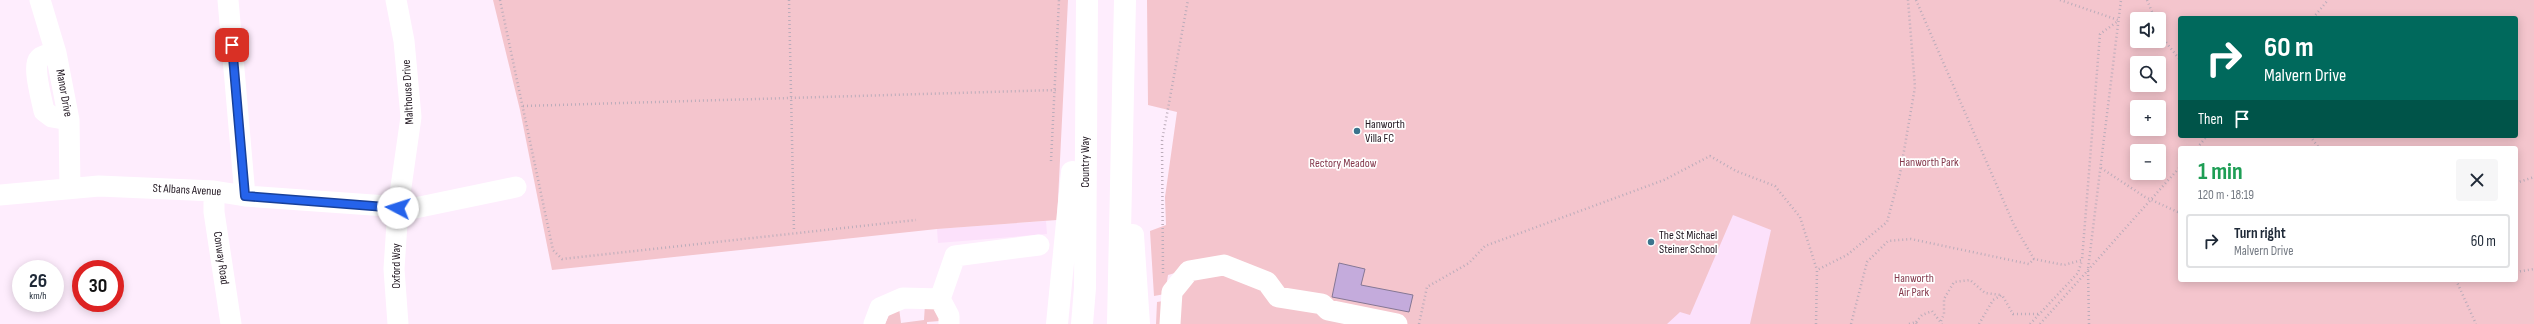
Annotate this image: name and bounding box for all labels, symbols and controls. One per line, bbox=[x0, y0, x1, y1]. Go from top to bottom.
map controls bbox=[2130, 12, 2166, 180]
button: sound bbox=[2130, 12, 2166, 48]
pin bbox=[215, 28, 249, 62]
text: 60 m bbox=[2264, 31, 2313, 64]
icon: right bbox=[2198, 32, 2250, 84]
icon: arrive bbox=[221, 34, 243, 56]
button: search bbox=[2130, 56, 2166, 92]
street label: Malthouse Drive bbox=[399, 59, 417, 125]
text: Malvern Drive bbox=[2264, 65, 2346, 86]
street label: Manor Drive bbox=[52, 68, 76, 118]
button: + bbox=[2130, 100, 2166, 136]
icon: arrive bbox=[2231, 108, 2253, 130]
text: Then bbox=[2198, 110, 2223, 129]
place label: Hanworth Villa FC bbox=[1365, 117, 1405, 146]
marker: Hanworth Villa FC bbox=[1352, 126, 1362, 136]
street label: Country Way bbox=[1078, 136, 1093, 188]
button: − bbox=[2130, 144, 2166, 180]
park label: Hanworth Park bbox=[1899, 155, 1959, 170]
park label: Rectory Meadow bbox=[1310, 156, 1377, 171]
text: 1 min bbox=[2198, 157, 2243, 186]
button: close bbox=[2456, 159, 2498, 201]
street label: St Albans Avenue bbox=[152, 181, 222, 199]
position arrow bbox=[377, 187, 419, 229]
text: 120 m · 18:19 bbox=[2198, 187, 2254, 203]
text: Turn right bbox=[2234, 224, 2286, 243]
place label: The St Michael Steiner School bbox=[1659, 228, 1717, 257]
street label: Conway Road bbox=[210, 230, 232, 286]
icon: right bbox=[2200, 230, 2222, 252]
text: 60 m bbox=[2471, 232, 2496, 251]
marker: The St Michael Steiner School bbox=[1646, 237, 1656, 247]
street label: Oxford Way bbox=[389, 243, 404, 289]
text: Malvern Drive bbox=[2234, 243, 2293, 259]
speed limit sign: 30 bbox=[72, 260, 124, 312]
text: 26 bbox=[29, 269, 47, 293]
park label: Hanworth Air Park bbox=[1894, 271, 1934, 300]
text: km/h bbox=[29, 290, 47, 302]

